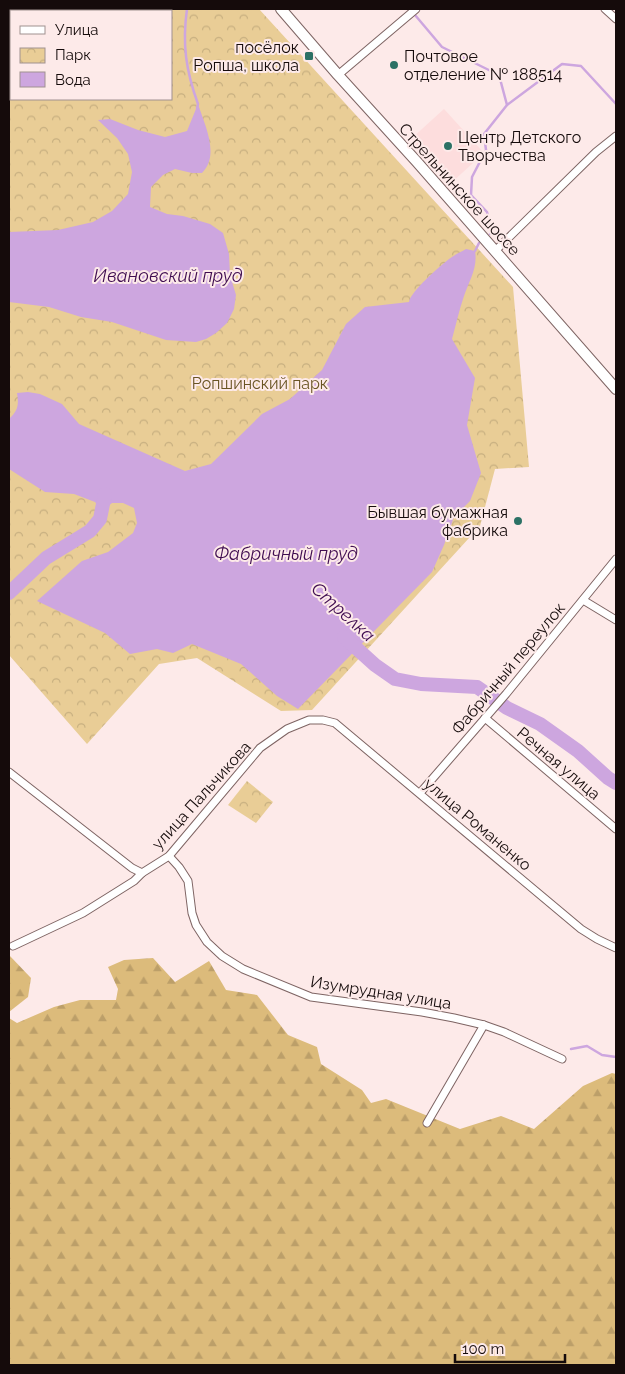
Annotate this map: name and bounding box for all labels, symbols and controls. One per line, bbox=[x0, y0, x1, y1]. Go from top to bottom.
legend bbox=[10, 10, 172, 100]
text: Улица bbox=[55, 21, 99, 39]
place label: посёлок Ропша, школа bbox=[193, 38, 299, 75]
text: Парк bbox=[55, 46, 91, 64]
place label: Почтовое отделение № 188514 bbox=[404, 47, 563, 84]
marker: посёлок Ропша, школа bbox=[303, 50, 315, 62]
marker: Почтовое отделение № 188514 bbox=[388, 59, 400, 71]
text: Вода bbox=[55, 71, 91, 89]
street label: Стрельнинское шоссе bbox=[395, 119, 524, 259]
place label: Центр Детского Творчества bbox=[458, 128, 581, 165]
marker: Центр Детского Творчества bbox=[442, 140, 454, 152]
water label: Ивановский пруд bbox=[94, 265, 243, 286]
park label: Ропшинский парк bbox=[192, 374, 328, 393]
place label: Бывшая бумажная фабрика bbox=[367, 503, 508, 540]
marker: Бывшая бумажная фабрика bbox=[512, 515, 524, 527]
water label: Фабричный пруд bbox=[214, 543, 358, 564]
water label: Стрелка bbox=[307, 578, 380, 646]
street label: Фабричный переулок bbox=[448, 599, 569, 738]
street label: Речная улица bbox=[513, 723, 604, 804]
street label: улица Пальчикова bbox=[148, 737, 255, 853]
street label: улица Романенко bbox=[420, 774, 535, 875]
street label: Изумрудная улица bbox=[309, 972, 453, 1013]
scale bar bbox=[455, 1332, 565, 1364]
text: 100 m bbox=[462, 1340, 504, 1358]

